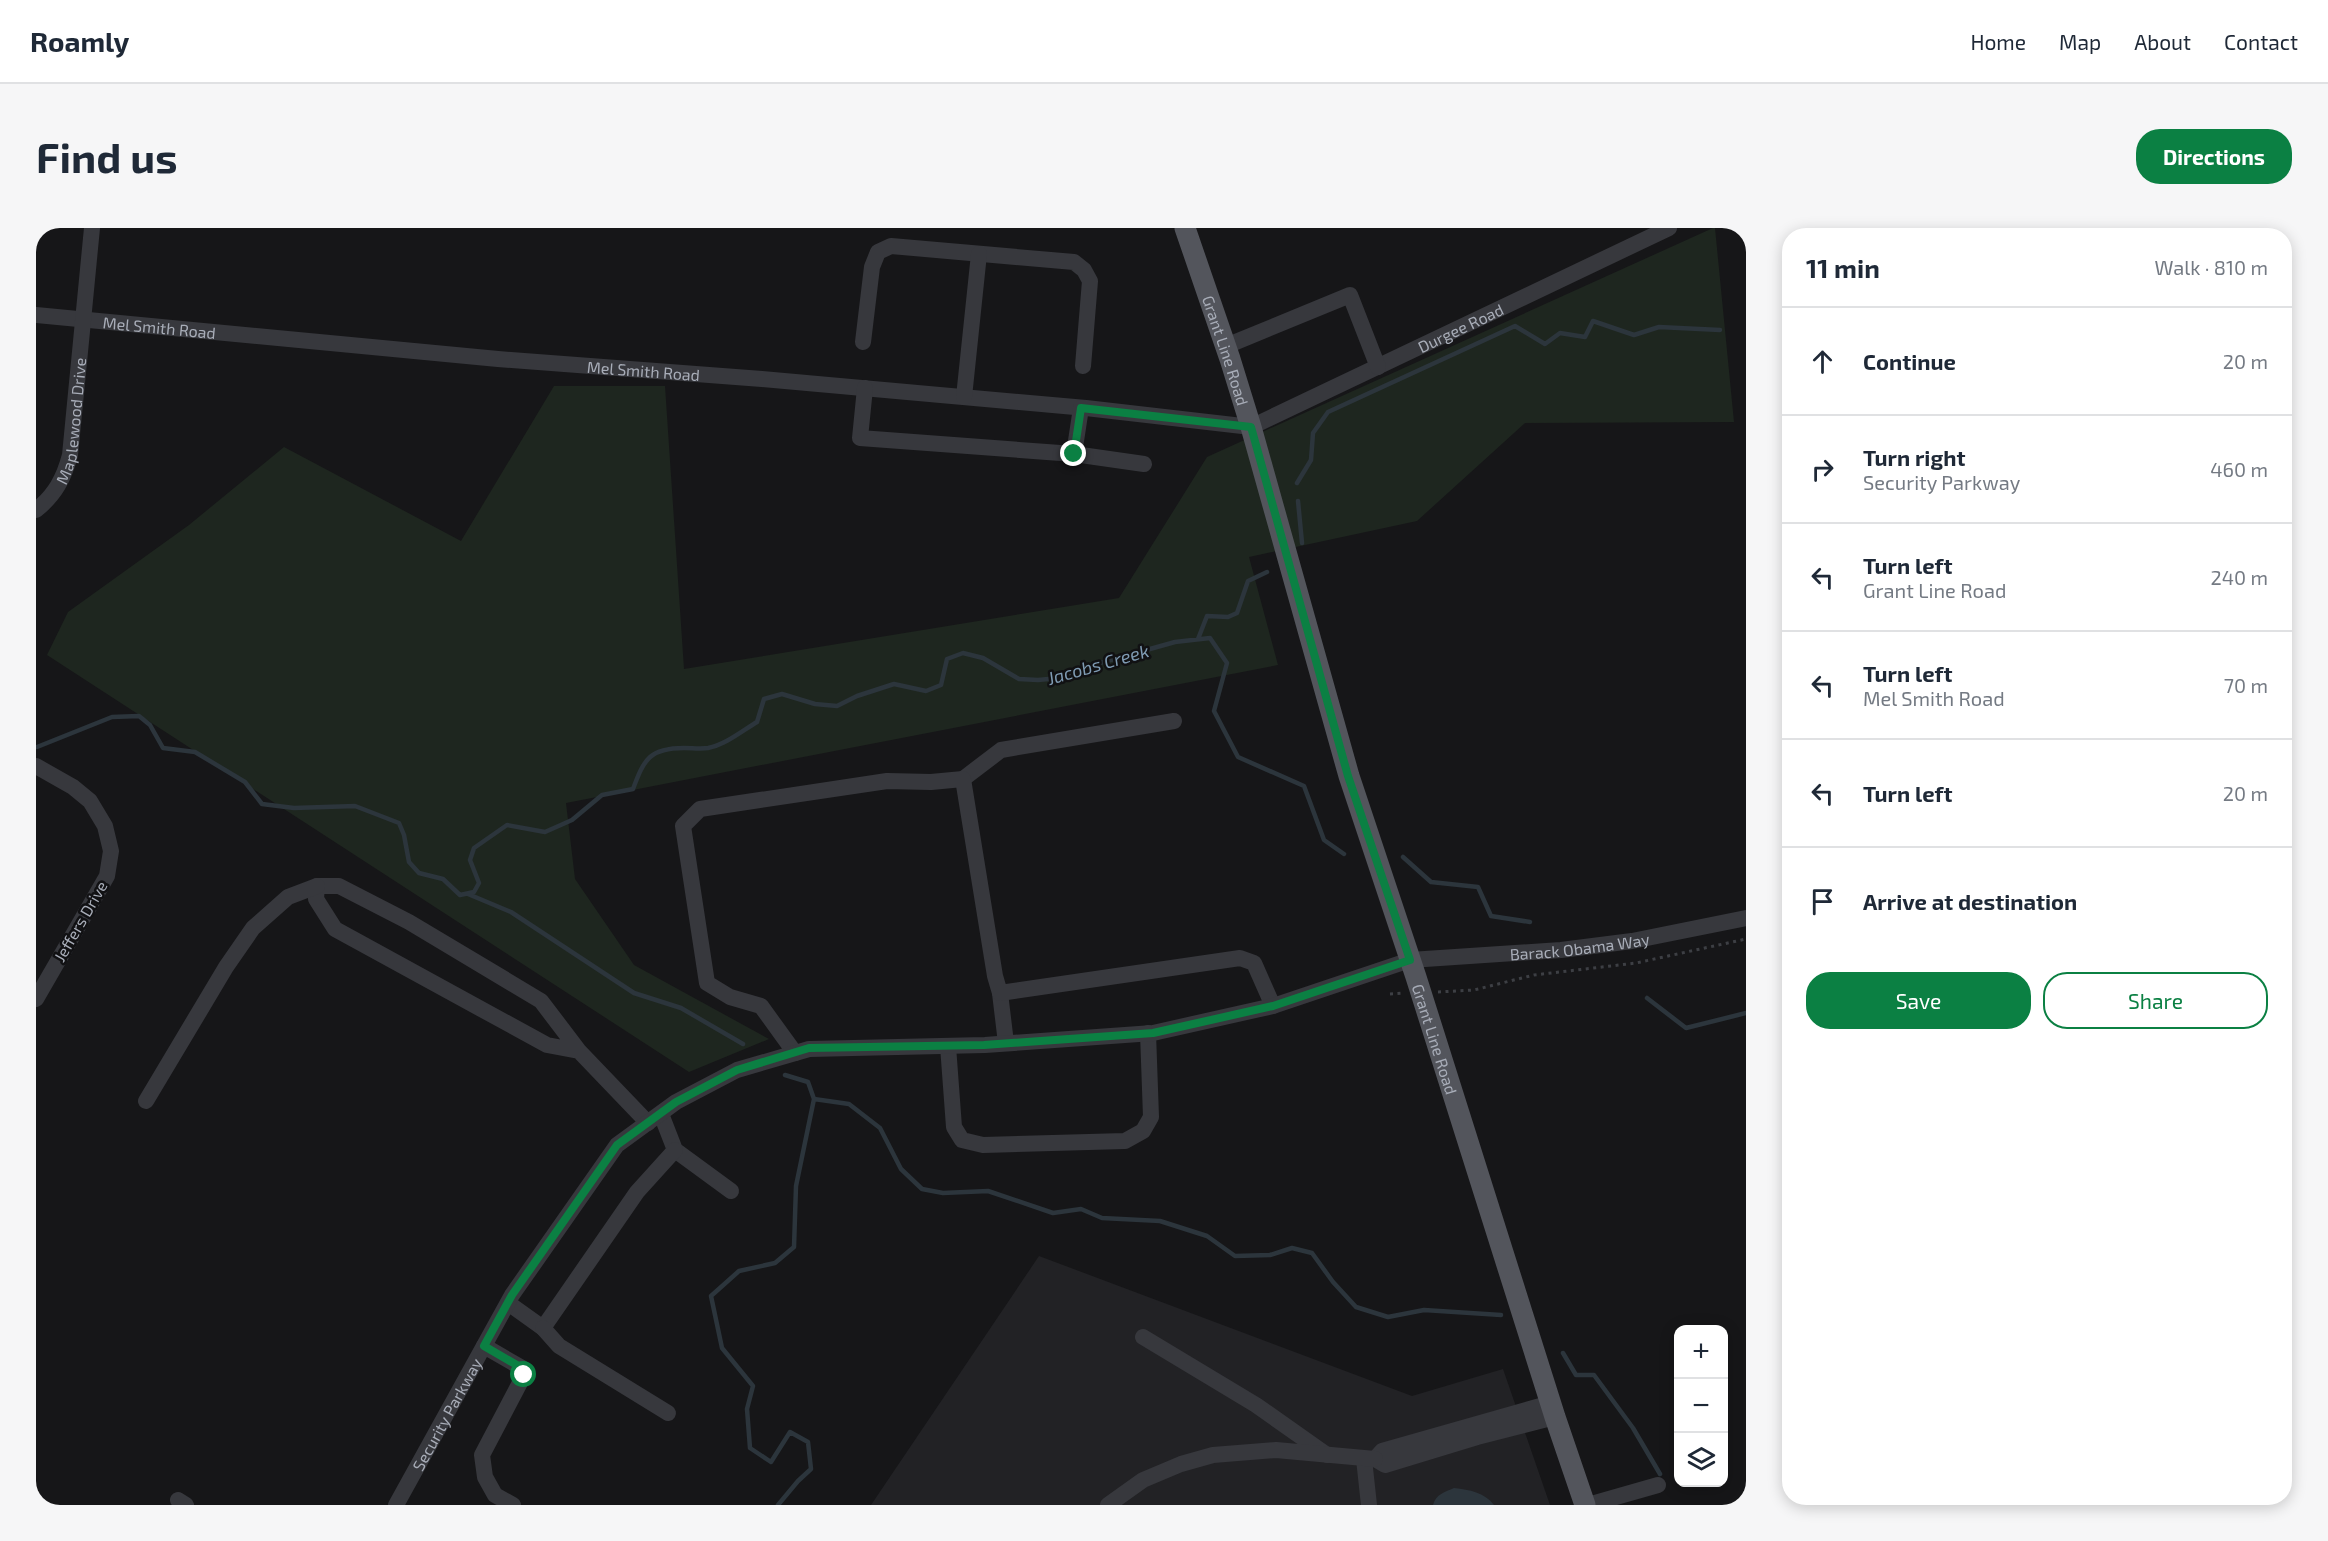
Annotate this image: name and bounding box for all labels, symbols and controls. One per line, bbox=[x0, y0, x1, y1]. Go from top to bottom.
text: Roamly bbox=[30, 24, 129, 58]
text: Home bbox=[1970, 29, 2026, 54]
text: Map bbox=[2059, 29, 2101, 54]
text: About bbox=[2134, 29, 2191, 54]
text: Contact bbox=[2224, 29, 2298, 54]
button: Directions bbox=[2136, 129, 2292, 184]
text: Find us bbox=[36, 131, 178, 181]
text: 11 min bbox=[1806, 252, 1880, 283]
text: Walk · 810 m bbox=[2155, 255, 2268, 279]
street label: Grant Line Road bbox=[1199, 293, 1253, 408]
street label: Durgee Road bbox=[1414, 299, 1506, 356]
street label: Mel Smith Road bbox=[102, 312, 217, 342]
icon: ahead bbox=[1806, 345, 1839, 378]
text: Continue bbox=[1863, 348, 1956, 374]
text: 20 m bbox=[2223, 349, 2268, 373]
street label: Mel Smith Road bbox=[586, 356, 701, 384]
street label: Maplewood Drive bbox=[51, 357, 89, 487]
route end bbox=[1060, 440, 1086, 466]
text: Turn right bbox=[1863, 444, 1965, 470]
icon: right bbox=[1806, 453, 1839, 486]
text: 460 m bbox=[2210, 457, 2268, 481]
text: Security Parkway bbox=[1863, 470, 2020, 494]
text: Turn left bbox=[1863, 552, 1952, 578]
icon: left bbox=[1806, 561, 1839, 594]
text: 240 m bbox=[2210, 565, 2268, 589]
text: Grant Line Road bbox=[1863, 578, 2006, 602]
water label: Jacobs Creek bbox=[1044, 639, 1151, 689]
text: Turn left bbox=[1863, 660, 1952, 686]
icon: left bbox=[1806, 669, 1839, 702]
text: 70 m bbox=[2224, 673, 2268, 697]
text: Mel Smith Road bbox=[1863, 686, 2005, 710]
icon: left bbox=[1806, 777, 1839, 810]
text: Turn left bbox=[1863, 780, 1952, 806]
text: 20 m bbox=[2223, 781, 2268, 805]
street label: Jeffers Drive bbox=[49, 877, 111, 965]
icon: arrive bbox=[1806, 885, 1839, 918]
text: Arrive at destination bbox=[1863, 888, 2077, 914]
street label: Barack Obama Way bbox=[1509, 928, 1651, 963]
button: Save bbox=[1806, 972, 2031, 1029]
button: Share bbox=[2043, 972, 2268, 1029]
street label: Grant Line Road bbox=[1409, 981, 1462, 1097]
map controls bbox=[1674, 1325, 1728, 1487]
button: + bbox=[1674, 1325, 1728, 1379]
street label: Security Parkway bbox=[408, 1354, 485, 1474]
route start bbox=[510, 1361, 536, 1387]
button: − bbox=[1674, 1379, 1728, 1433]
button: layers bbox=[1674, 1433, 1728, 1487]

